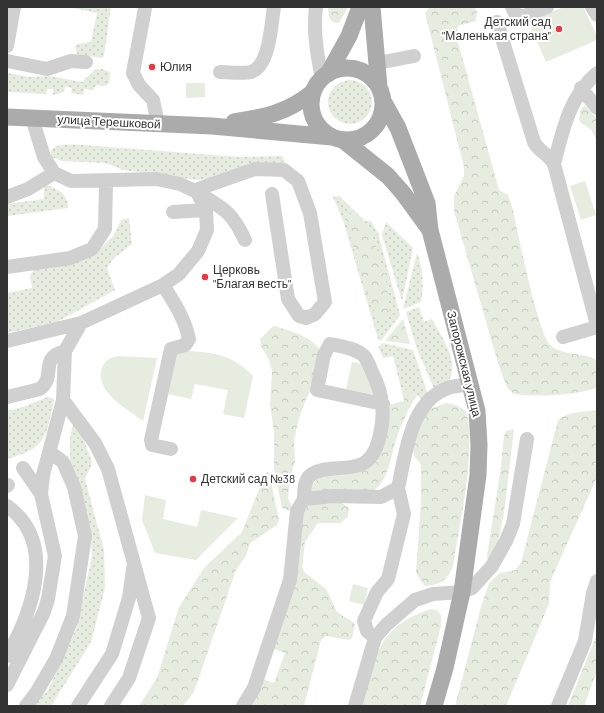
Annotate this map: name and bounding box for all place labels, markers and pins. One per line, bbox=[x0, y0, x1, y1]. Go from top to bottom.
place label: Детский сад "Маленькая страна" bbox=[442, 14, 551, 43]
marker: Детский сад "Маленькая страна" bbox=[554, 24, 564, 34]
place label: Юлия bbox=[160, 59, 192, 73]
marker: Юлия bbox=[147, 62, 157, 72]
place label: Церковь "Благая весть" bbox=[213, 262, 291, 290]
marker: Церковь "Благая весть" bbox=[200, 272, 210, 282]
place label: Детский сад №38 bbox=[201, 471, 295, 486]
marker: Детский сад №38 bbox=[188, 474, 198, 484]

